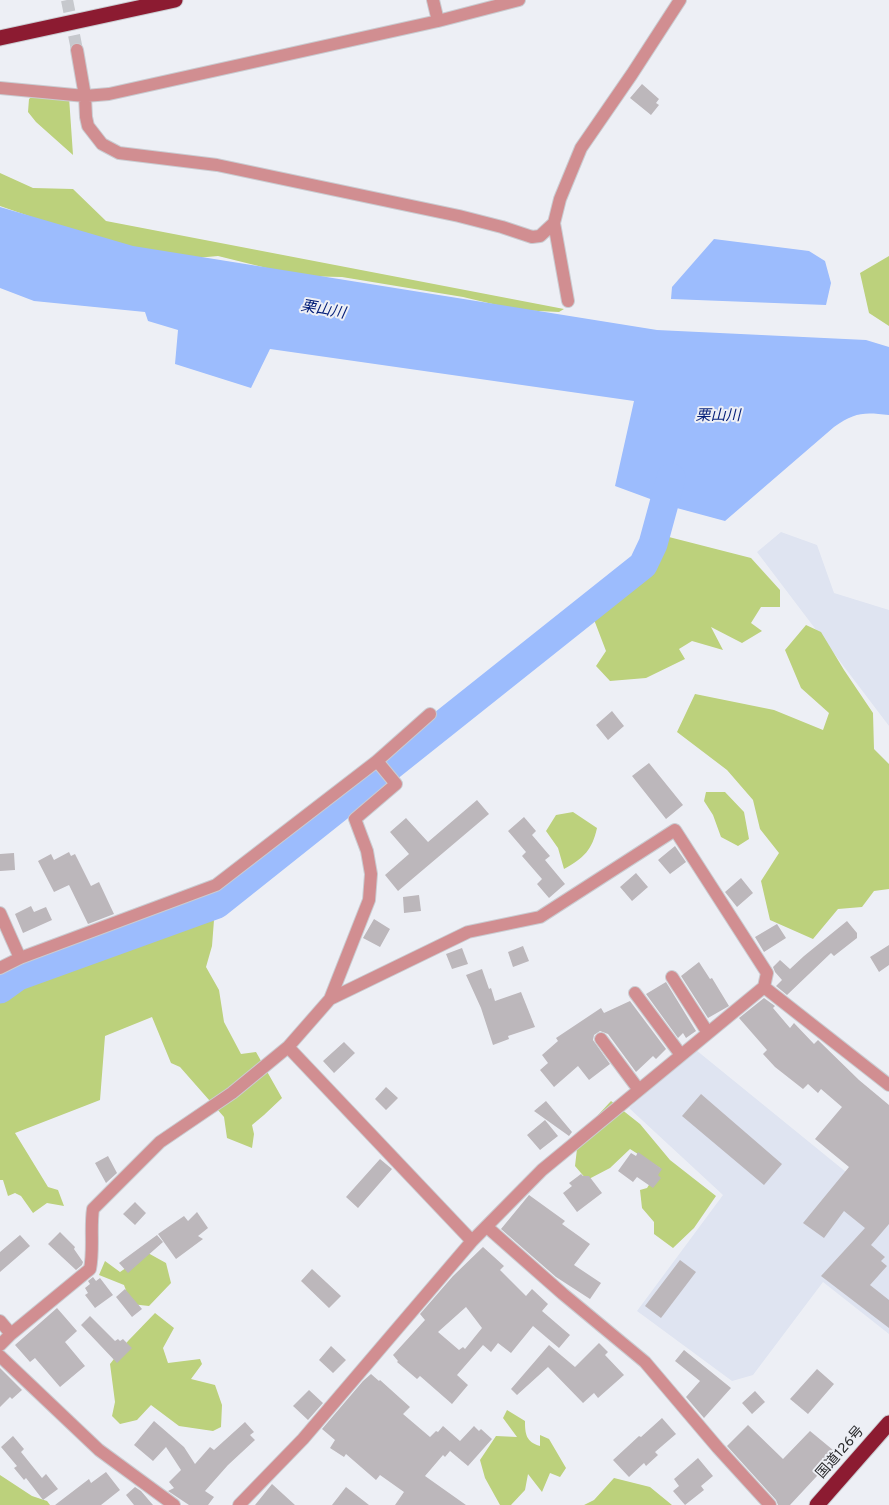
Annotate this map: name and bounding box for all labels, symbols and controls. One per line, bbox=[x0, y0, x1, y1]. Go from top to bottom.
water label: 栗山川 bbox=[299, 298, 347, 324]
water label: 栗山川 bbox=[696, 408, 740, 426]
street label: 国道126号 bbox=[814, 1423, 868, 1483]

